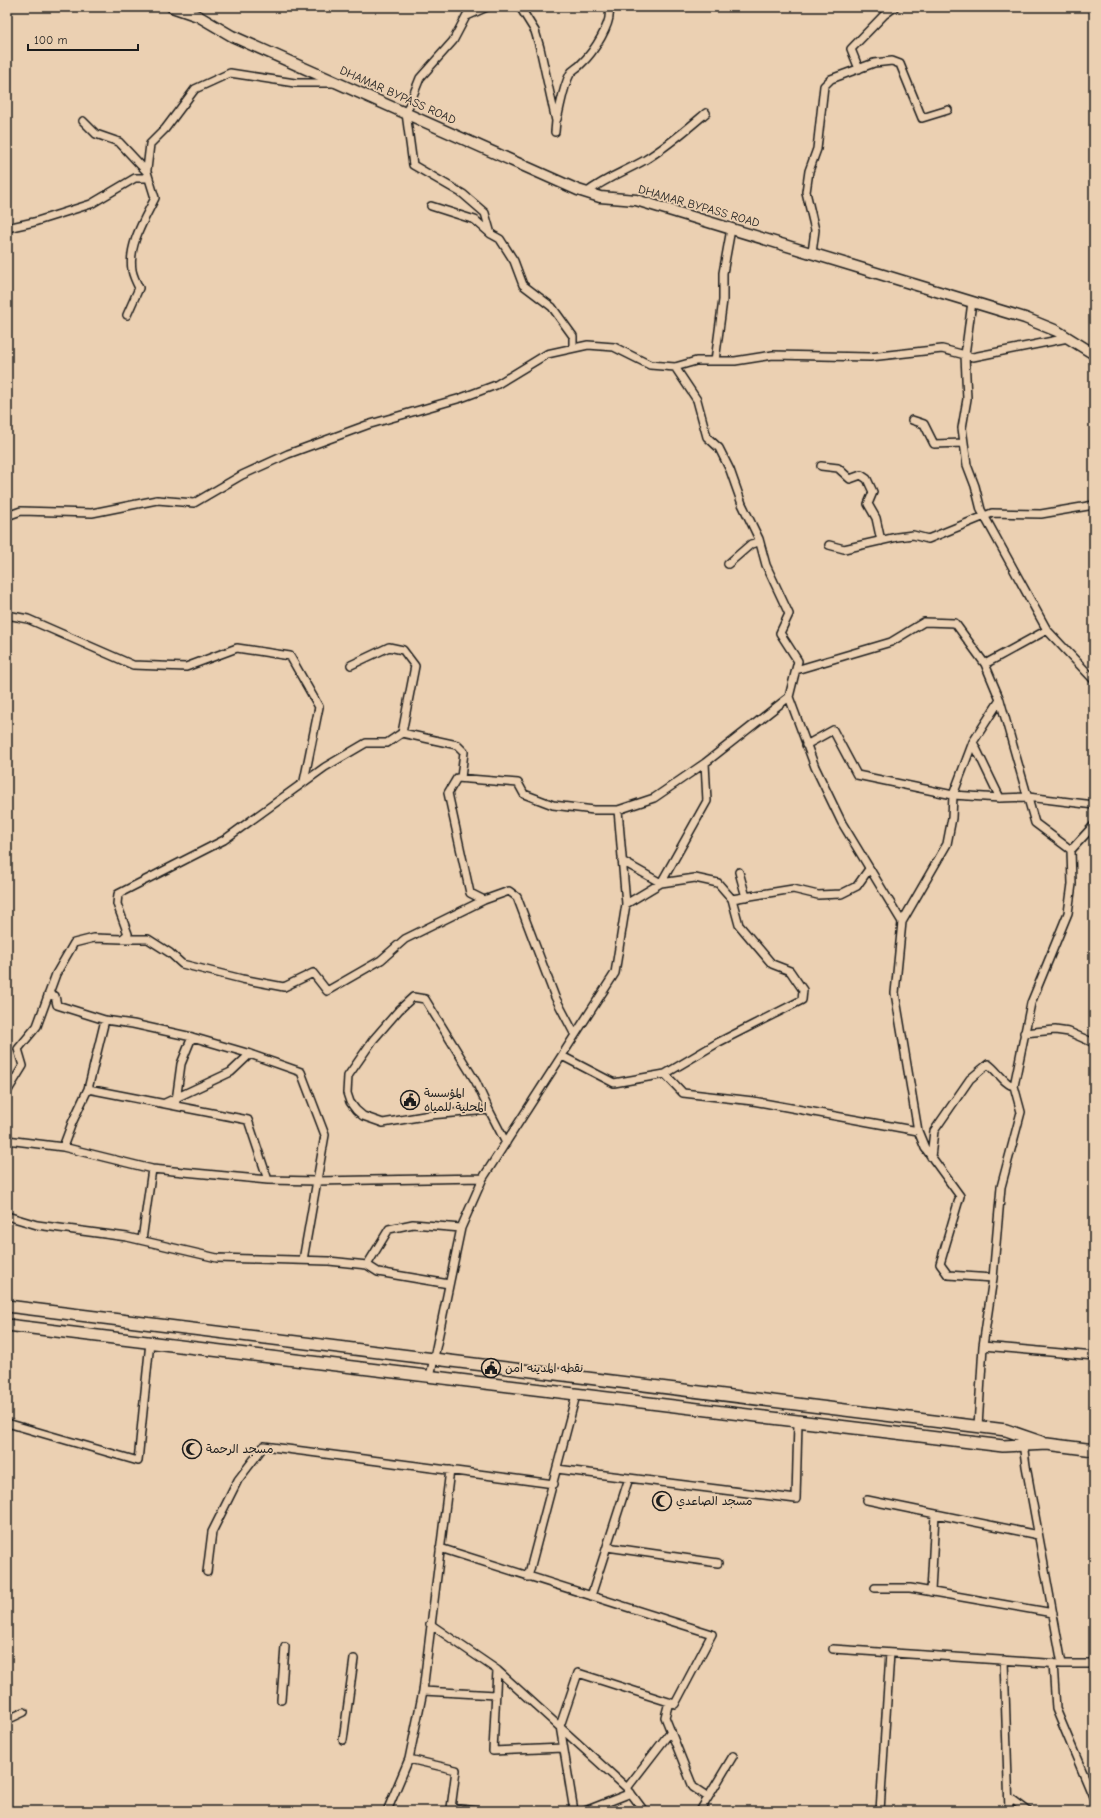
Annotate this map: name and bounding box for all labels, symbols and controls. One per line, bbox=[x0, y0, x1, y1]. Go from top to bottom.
scale bar bbox=[28, 26, 138, 52]
text: 100 m bbox=[34, 33, 67, 47]
street label: DHAMAR BYPASS ROAD bbox=[338, 63, 458, 127]
street label: DHAMAR BYPASS ROAD bbox=[637, 182, 761, 230]
place label: المؤسسة المحلية للمياه bbox=[424, 1086, 487, 1114]
public building icon: المؤسسة المحلية للمياه bbox=[399, 1089, 421, 1111]
public building icon: نقطه المدينه امن bbox=[480, 1357, 502, 1379]
place label: نقطه المدينه امن bbox=[505, 1361, 583, 1375]
mosque icon: مسجد الرحمة bbox=[181, 1438, 203, 1460]
place label: مسجد الرحمة bbox=[206, 1442, 273, 1457]
mosque icon: مسجد الصاعدي bbox=[651, 1490, 673, 1512]
place label: مسجد الصاعدي bbox=[676, 1494, 753, 1510]

